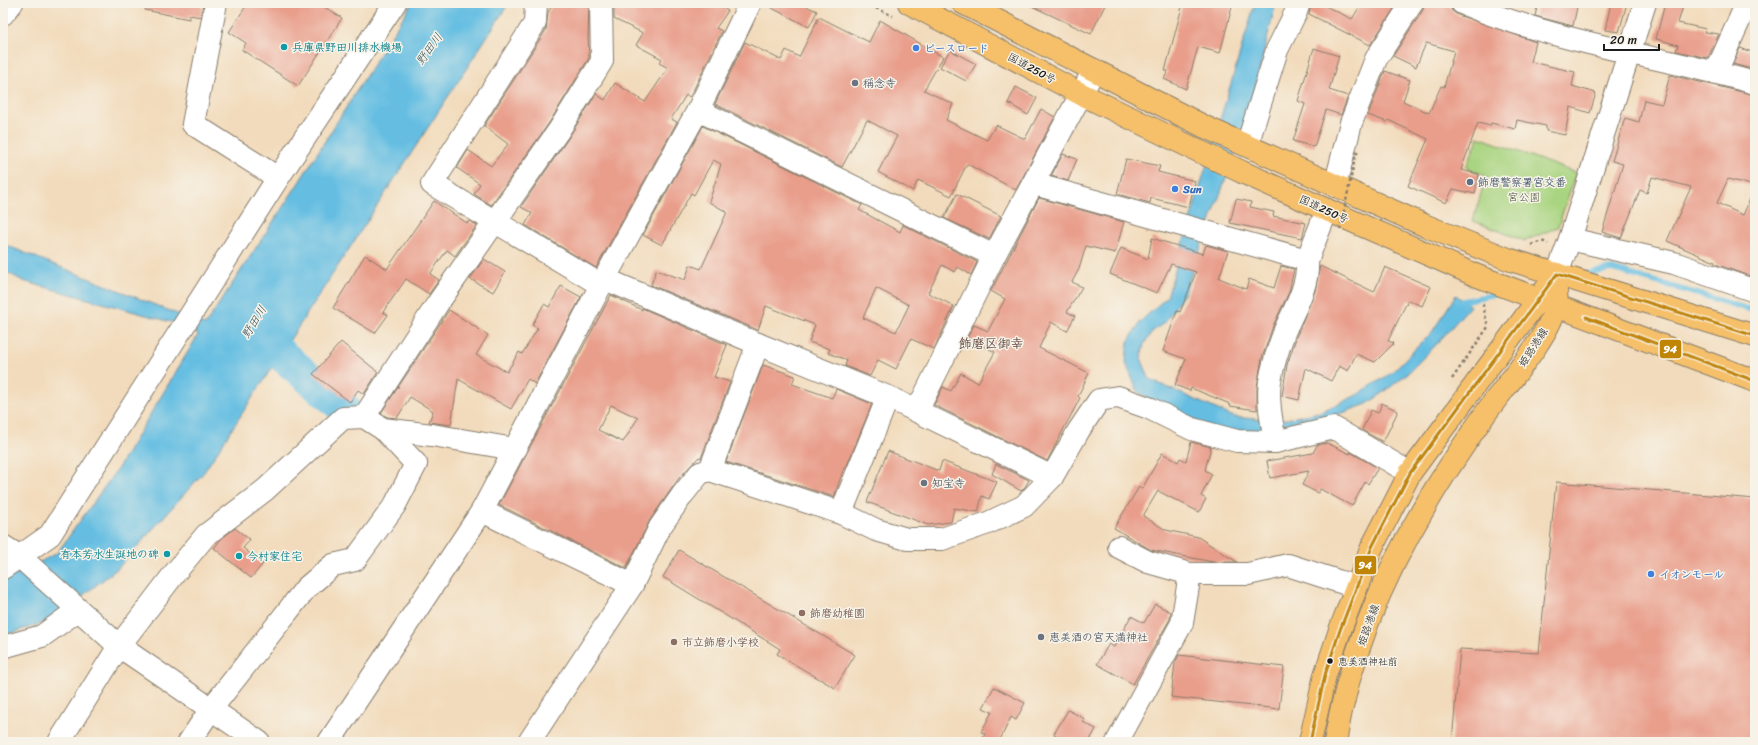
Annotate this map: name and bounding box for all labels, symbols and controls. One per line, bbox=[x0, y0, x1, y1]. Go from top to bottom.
scale bar bbox=[1604, 26, 1659, 52]
water label: 野田川 bbox=[410, 28, 448, 70]
text: 20 m bbox=[1610, 29, 1637, 51]
place label: 兵庫県野田川排水機場 bbox=[292, 38, 402, 57]
place label: ピースロード bbox=[924, 39, 989, 58]
marker: 兵庫県野田川排水機場 bbox=[279, 42, 289, 52]
marker: ピースロード bbox=[911, 43, 921, 53]
street label: 国道250号 bbox=[1004, 48, 1060, 89]
place label: 稱念寺 bbox=[863, 74, 896, 93]
marker: 稱念寺 bbox=[850, 78, 860, 88]
place label: 飾磨警察署宮交番 bbox=[1478, 173, 1566, 192]
marker: 飾磨警察署宮交番 bbox=[1465, 177, 1475, 187]
place label: Sun bbox=[1182, 180, 1202, 199]
marker: Sun bbox=[1170, 184, 1180, 194]
park label: 宮公園 bbox=[1508, 188, 1541, 207]
street label: 国道250号 bbox=[1296, 190, 1352, 229]
water label: 野田川 bbox=[235, 301, 273, 343]
street label: 姫路港線 bbox=[1513, 324, 1553, 371]
district label: 飾磨区御幸 bbox=[958, 332, 1024, 355]
line badge: 94 bbox=[1659, 339, 1682, 359]
text: 94 bbox=[1663, 340, 1677, 359]
place label: 知宝寺 bbox=[932, 474, 965, 493]
marker: 知宝寺 bbox=[919, 478, 929, 488]
place label: 有本芳水生誕地の碑 bbox=[60, 545, 159, 564]
place label: 今村家住宅 bbox=[247, 547, 302, 566]
marker: 有本芳水生誕地の碑 bbox=[162, 549, 172, 559]
marker: 今村家住宅 bbox=[234, 551, 244, 561]
line badge: 94 bbox=[1354, 555, 1377, 575]
text: 94 bbox=[1358, 556, 1372, 575]
place label: イオンモール bbox=[1659, 565, 1724, 584]
marker: イオンモール bbox=[1646, 569, 1656, 579]
street label: 姫路港線 bbox=[1352, 601, 1385, 649]
place label: 飾磨幼稚園 bbox=[810, 604, 865, 623]
marker: 飾磨幼稚園 bbox=[797, 608, 807, 618]
place label: 恵美酒の宮天満神社 bbox=[1049, 628, 1148, 647]
marker: 恵美酒の宮天満神社 bbox=[1036, 632, 1046, 642]
place label: 市立飾磨小学校 bbox=[682, 633, 759, 652]
marker: 市立飾磨小学校 bbox=[669, 637, 679, 647]
place label: 恵美酒神社前 bbox=[1338, 653, 1398, 671]
marker: 恵美酒神社前 bbox=[1325, 656, 1335, 666]

